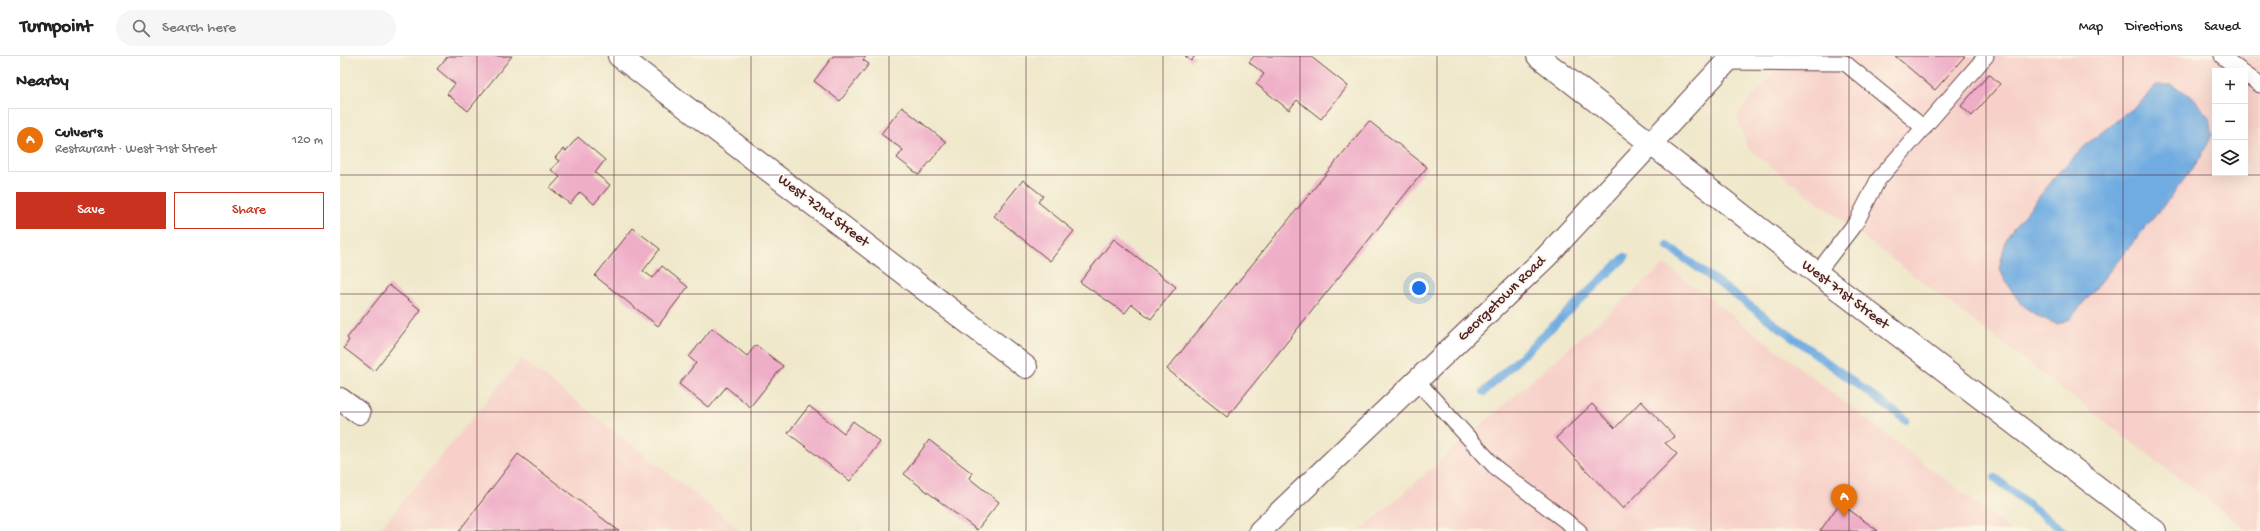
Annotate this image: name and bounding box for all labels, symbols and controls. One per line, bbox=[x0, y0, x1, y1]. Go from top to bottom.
search box bbox=[116, 10, 396, 46]
text: Turnpoint bbox=[20, 16, 92, 39]
icon: search bbox=[130, 17, 152, 39]
text: Search here bbox=[162, 19, 236, 37]
text: Map bbox=[2079, 19, 2103, 36]
text: Directions bbox=[2125, 19, 2182, 36]
text: Saved bbox=[2204, 19, 2240, 36]
map controls bbox=[2212, 68, 2248, 176]
button: + bbox=[2212, 68, 2248, 104]
text: Nearby bbox=[16, 72, 69, 92]
button: − bbox=[2212, 104, 2248, 140]
text: Culver's bbox=[55, 124, 102, 142]
text: A bbox=[26, 133, 34, 148]
text: 120 m bbox=[292, 133, 323, 148]
button: layers bbox=[2212, 140, 2248, 176]
text: Restaurant · West 71st Street bbox=[55, 142, 216, 157]
street label: West 72nd Street bbox=[774, 171, 874, 253]
button: Save bbox=[16, 192, 166, 229]
button: Share bbox=[174, 192, 324, 229]
street label: Georgetown Road bbox=[1454, 252, 1551, 346]
street label: West 71st Street bbox=[1798, 256, 1894, 335]
your location bbox=[1409, 278, 1429, 298]
pin: A bbox=[1831, 484, 1857, 517]

